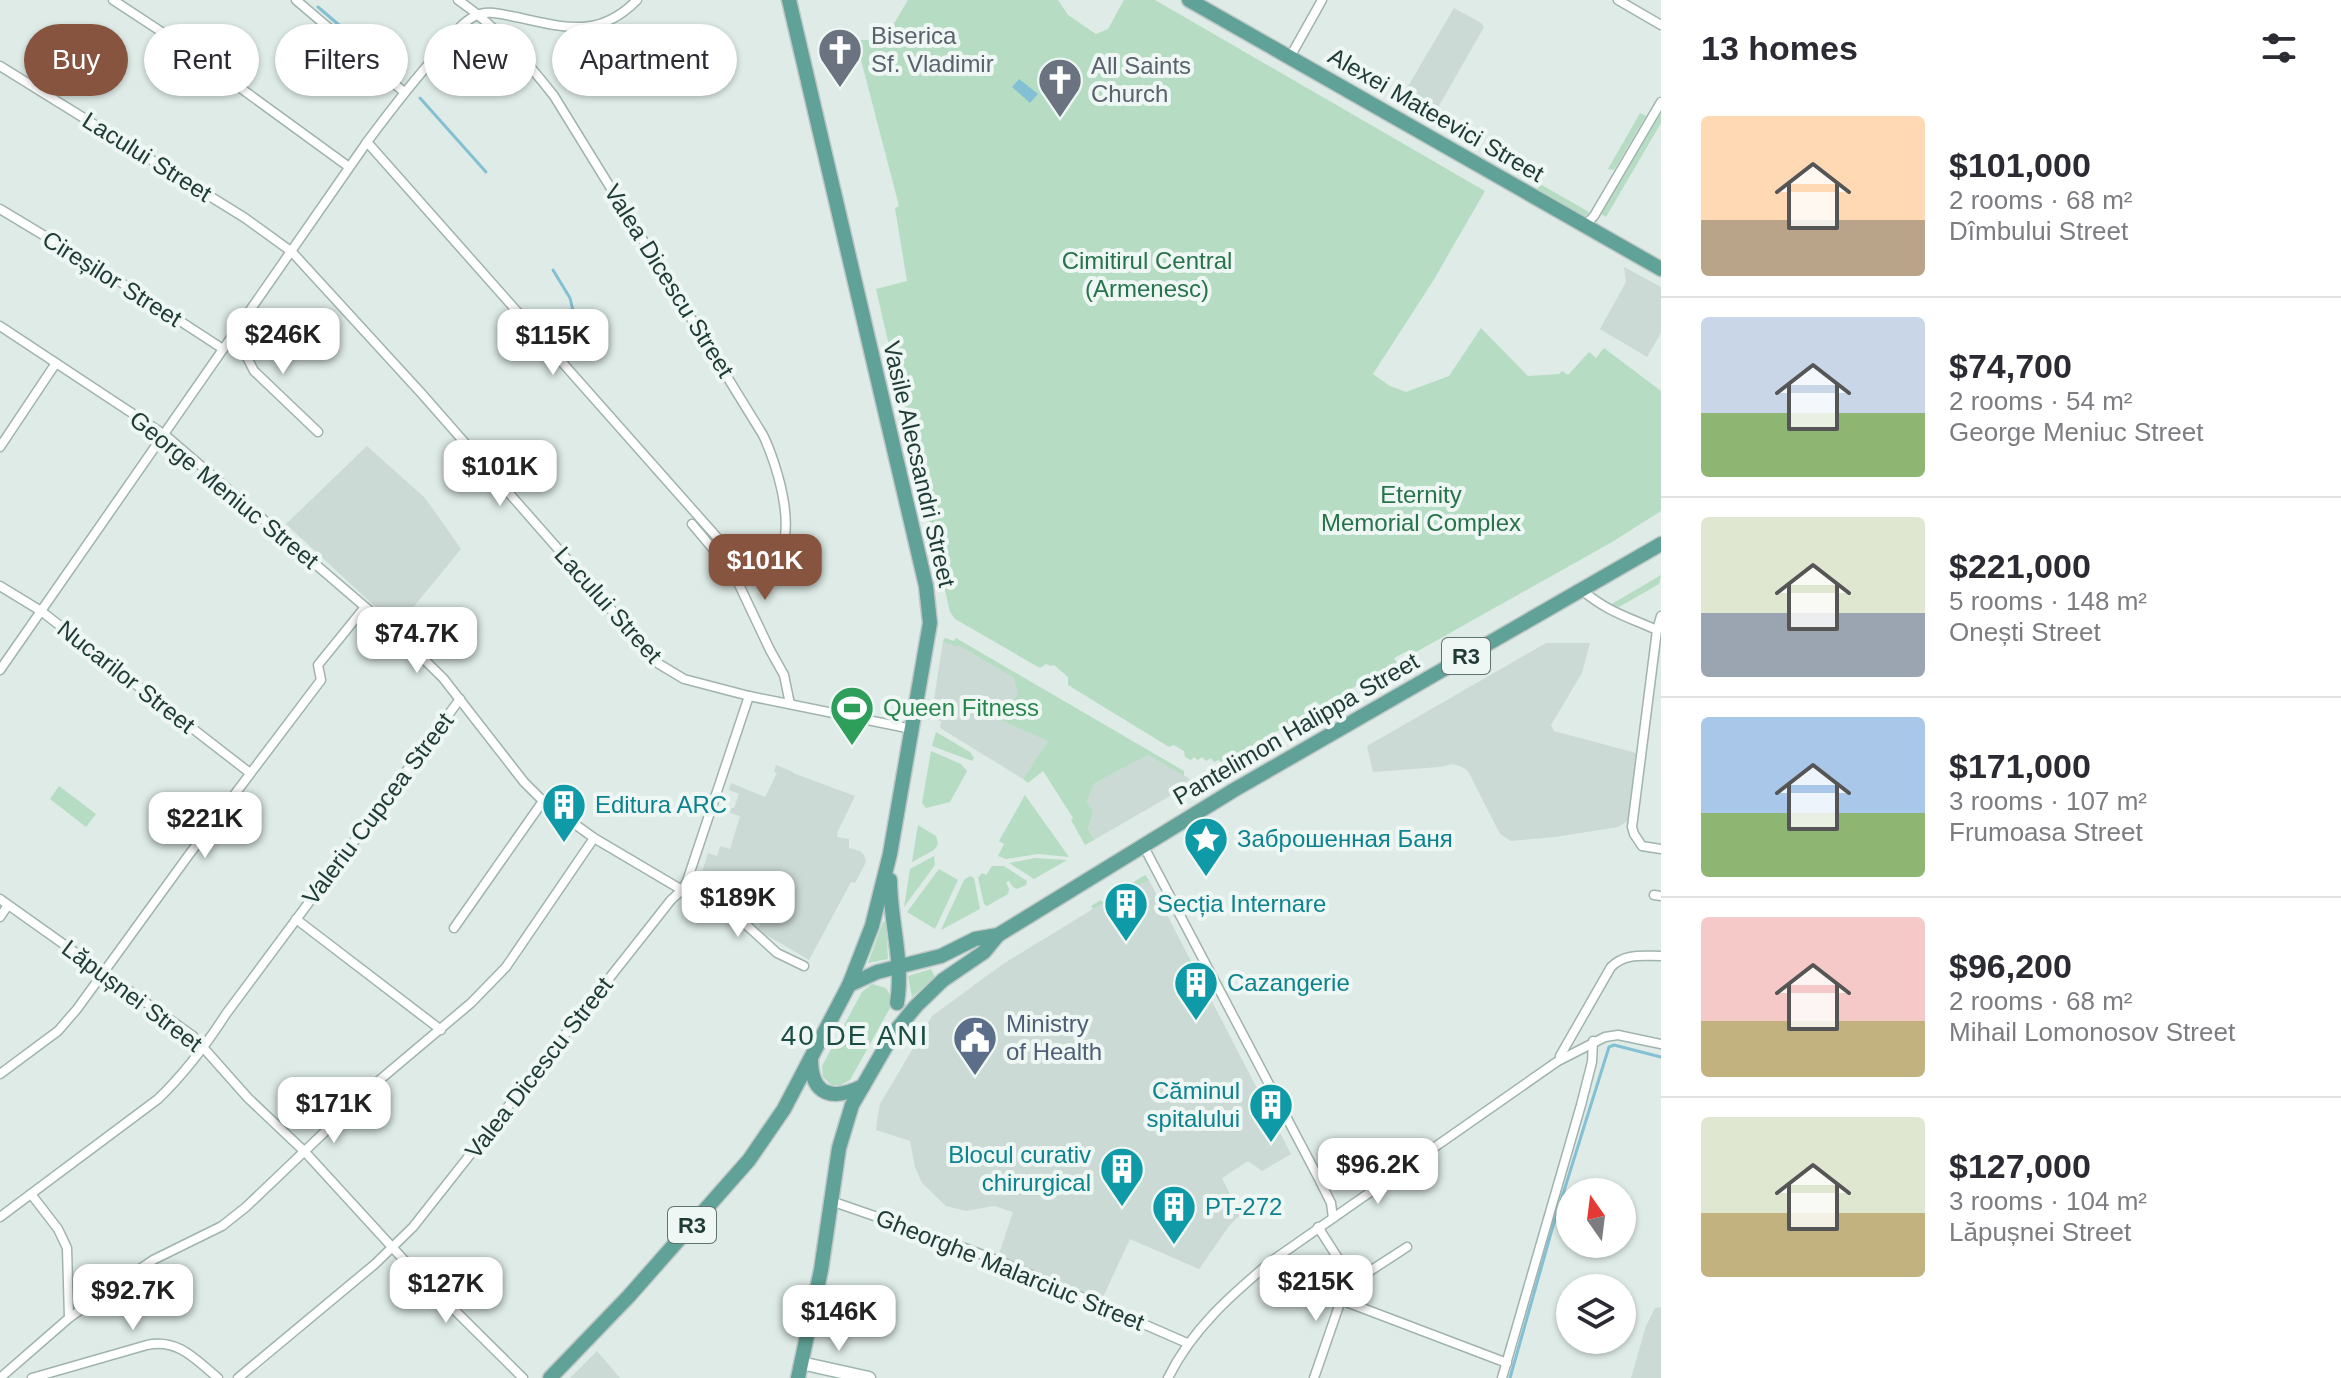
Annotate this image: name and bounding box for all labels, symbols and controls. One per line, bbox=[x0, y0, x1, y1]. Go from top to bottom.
place label: Biserica Sf. Vladimir bbox=[871, 22, 994, 77]
chip: Buy bbox=[24, 24, 128, 96]
chip: Rent bbox=[144, 24, 259, 96]
chip: Filters bbox=[275, 24, 408, 96]
chip: New bbox=[424, 24, 536, 96]
chip: Apartment bbox=[552, 24, 737, 96]
church icon: Biserica Sf. Vladimir bbox=[816, 26, 864, 89]
icon: filters bbox=[2257, 26, 2301, 70]
text: 13 homes bbox=[1701, 29, 1858, 67]
street label: Alexei Mateevici Street bbox=[1324, 42, 1549, 187]
place label: All Saints Church bbox=[1091, 52, 1191, 107]
church icon: All Saints Church bbox=[1036, 56, 1084, 119]
street label: Lacului Street bbox=[78, 106, 217, 207]
text: $101,000 bbox=[1949, 146, 2091, 184]
icon: home bbox=[1765, 148, 1861, 244]
street label: Valea Dicescu Street bbox=[599, 179, 740, 382]
text: 2 rooms · 68 m² bbox=[1949, 185, 2133, 215]
text: Dîmbului Street bbox=[1949, 216, 2128, 246]
street label: Cireșilor Street bbox=[38, 225, 187, 332]
park label: Cimitirul Central (Armenesc) bbox=[1062, 247, 1232, 302]
pin: $246K bbox=[227, 308, 339, 376]
pin: $115K bbox=[497, 309, 609, 377]
text: $246K bbox=[245, 319, 321, 349]
text: $115K bbox=[515, 320, 591, 350]
street label: Vasile Alecsandri Street bbox=[878, 338, 961, 590]
text: $74,700 bbox=[1949, 347, 2072, 385]
icon: home bbox=[1765, 349, 1861, 445]
text: 2 rooms · 54 m² bbox=[1949, 386, 2133, 416]
street label: George Meniuc Street bbox=[125, 405, 324, 574]
text: George Meniuc Street bbox=[1949, 417, 2203, 447]
pin: $101K bbox=[444, 440, 556, 508]
text: $101K bbox=[462, 451, 538, 481]
park label: Eternity Memorial Complex bbox=[1321, 481, 1521, 536]
pin: $101K bbox=[709, 534, 821, 602]
street label: Lacului Street bbox=[549, 541, 668, 668]
text: $101K bbox=[727, 545, 803, 575]
text: $221,000 bbox=[1949, 547, 2091, 585]
icon: home bbox=[1765, 549, 1861, 645]
text: 5 rooms · 148 m² bbox=[1949, 586, 2147, 616]
pin: $74.7K bbox=[352, 607, 482, 675]
street label: Nucarilor Street bbox=[52, 615, 201, 739]
text: Onești Street bbox=[1949, 617, 2101, 647]
text: $74.7K bbox=[375, 618, 459, 648]
road number: R3 bbox=[1442, 638, 1490, 674]
street label: Pantelimon Halippa Street bbox=[1168, 647, 1424, 810]
sports icon: Queen Fitness bbox=[828, 684, 876, 747]
place label: Queen Fitness bbox=[883, 694, 1039, 721]
street label: Valeriu Cupcea Street bbox=[297, 707, 459, 910]
text: $171,000 bbox=[1949, 747, 2091, 785]
icon: home bbox=[1765, 749, 1861, 845]
building icon: Editura ARC bbox=[540, 781, 588, 844]
text: 3 rooms · 107 m² bbox=[1949, 786, 2147, 816]
place label: Editura ARC bbox=[595, 791, 727, 818]
pin: $221K bbox=[149, 792, 261, 860]
text: $221K bbox=[167, 803, 243, 833]
place icon: Заброшенная Баня bbox=[1182, 815, 1230, 878]
text: Frumoasa Street bbox=[1949, 817, 2143, 847]
place label: Заброшенная Баня bbox=[1237, 825, 1453, 852]
pin: $189K bbox=[682, 871, 794, 939]
building icon: Secția Internare bbox=[1102, 880, 1150, 943]
text: $189K bbox=[700, 882, 776, 912]
place label: Secția Internare bbox=[1157, 890, 1326, 917]
street label: Lăpușnei Street bbox=[57, 934, 208, 1057]
text: $96,200 bbox=[1949, 947, 2072, 985]
icon: home bbox=[1765, 949, 1861, 1045]
building icon: Cazangerie bbox=[1172, 959, 1220, 1022]
place label: Cazangerie bbox=[1227, 969, 1350, 996]
street label: Valea Dicescu Street bbox=[460, 972, 618, 1164]
text: 2 rooms · 68 m² bbox=[1949, 986, 2133, 1016]
place label: Ministry of Health bbox=[1006, 1010, 1102, 1065]
public building icon: Ministry of Health bbox=[951, 1014, 999, 1077]
text: Mihail Lomonosov Street bbox=[1949, 1017, 2235, 1047]
district label: 40 DE ANI bbox=[781, 1020, 929, 1051]
pin: $171K bbox=[278, 1077, 390, 1145]
place label: Căminul spitalului bbox=[1147, 1077, 1240, 1132]
building icon: Căminul spitalului bbox=[1247, 1081, 1295, 1144]
text: $171K bbox=[296, 1088, 372, 1118]
pin: $96.2K bbox=[1313, 1138, 1443, 1206]
place label: Blocul curativ chirurgical bbox=[948, 1141, 1091, 1196]
building icon: Blocul curativ chirurgical bbox=[1098, 1145, 1146, 1208]
text: $127,000 bbox=[1949, 1147, 2091, 1185]
text: $96.2K bbox=[1336, 1149, 1420, 1179]
icon: home bbox=[1765, 1149, 1861, 1245]
north arrow bbox=[1556, 1178, 1636, 1258]
map controls bbox=[1556, 1178, 1636, 1354]
building icon: PT-272 bbox=[1150, 1183, 1198, 1246]
text: 3 rooms · 104 m² bbox=[1949, 1186, 2147, 1216]
place label: PT-272 bbox=[1205, 1193, 1282, 1220]
street label: Gheorghe Malarciuc Street bbox=[872, 1203, 1149, 1336]
road number: R3 bbox=[668, 1207, 716, 1243]
text: Lăpușnei Street bbox=[1949, 1217, 2131, 1247]
pin: $215K bbox=[1260, 1255, 1372, 1323]
pin: $127K bbox=[390, 1257, 502, 1325]
pin: $92.7K bbox=[68, 1264, 198, 1332]
text: $215K bbox=[1278, 1266, 1354, 1296]
text: $127K bbox=[408, 1268, 484, 1298]
button: layers bbox=[1556, 1274, 1636, 1354]
text: $92.7K bbox=[91, 1275, 175, 1305]
pin: $146K bbox=[783, 1285, 895, 1353]
text: $146K bbox=[801, 1296, 877, 1326]

